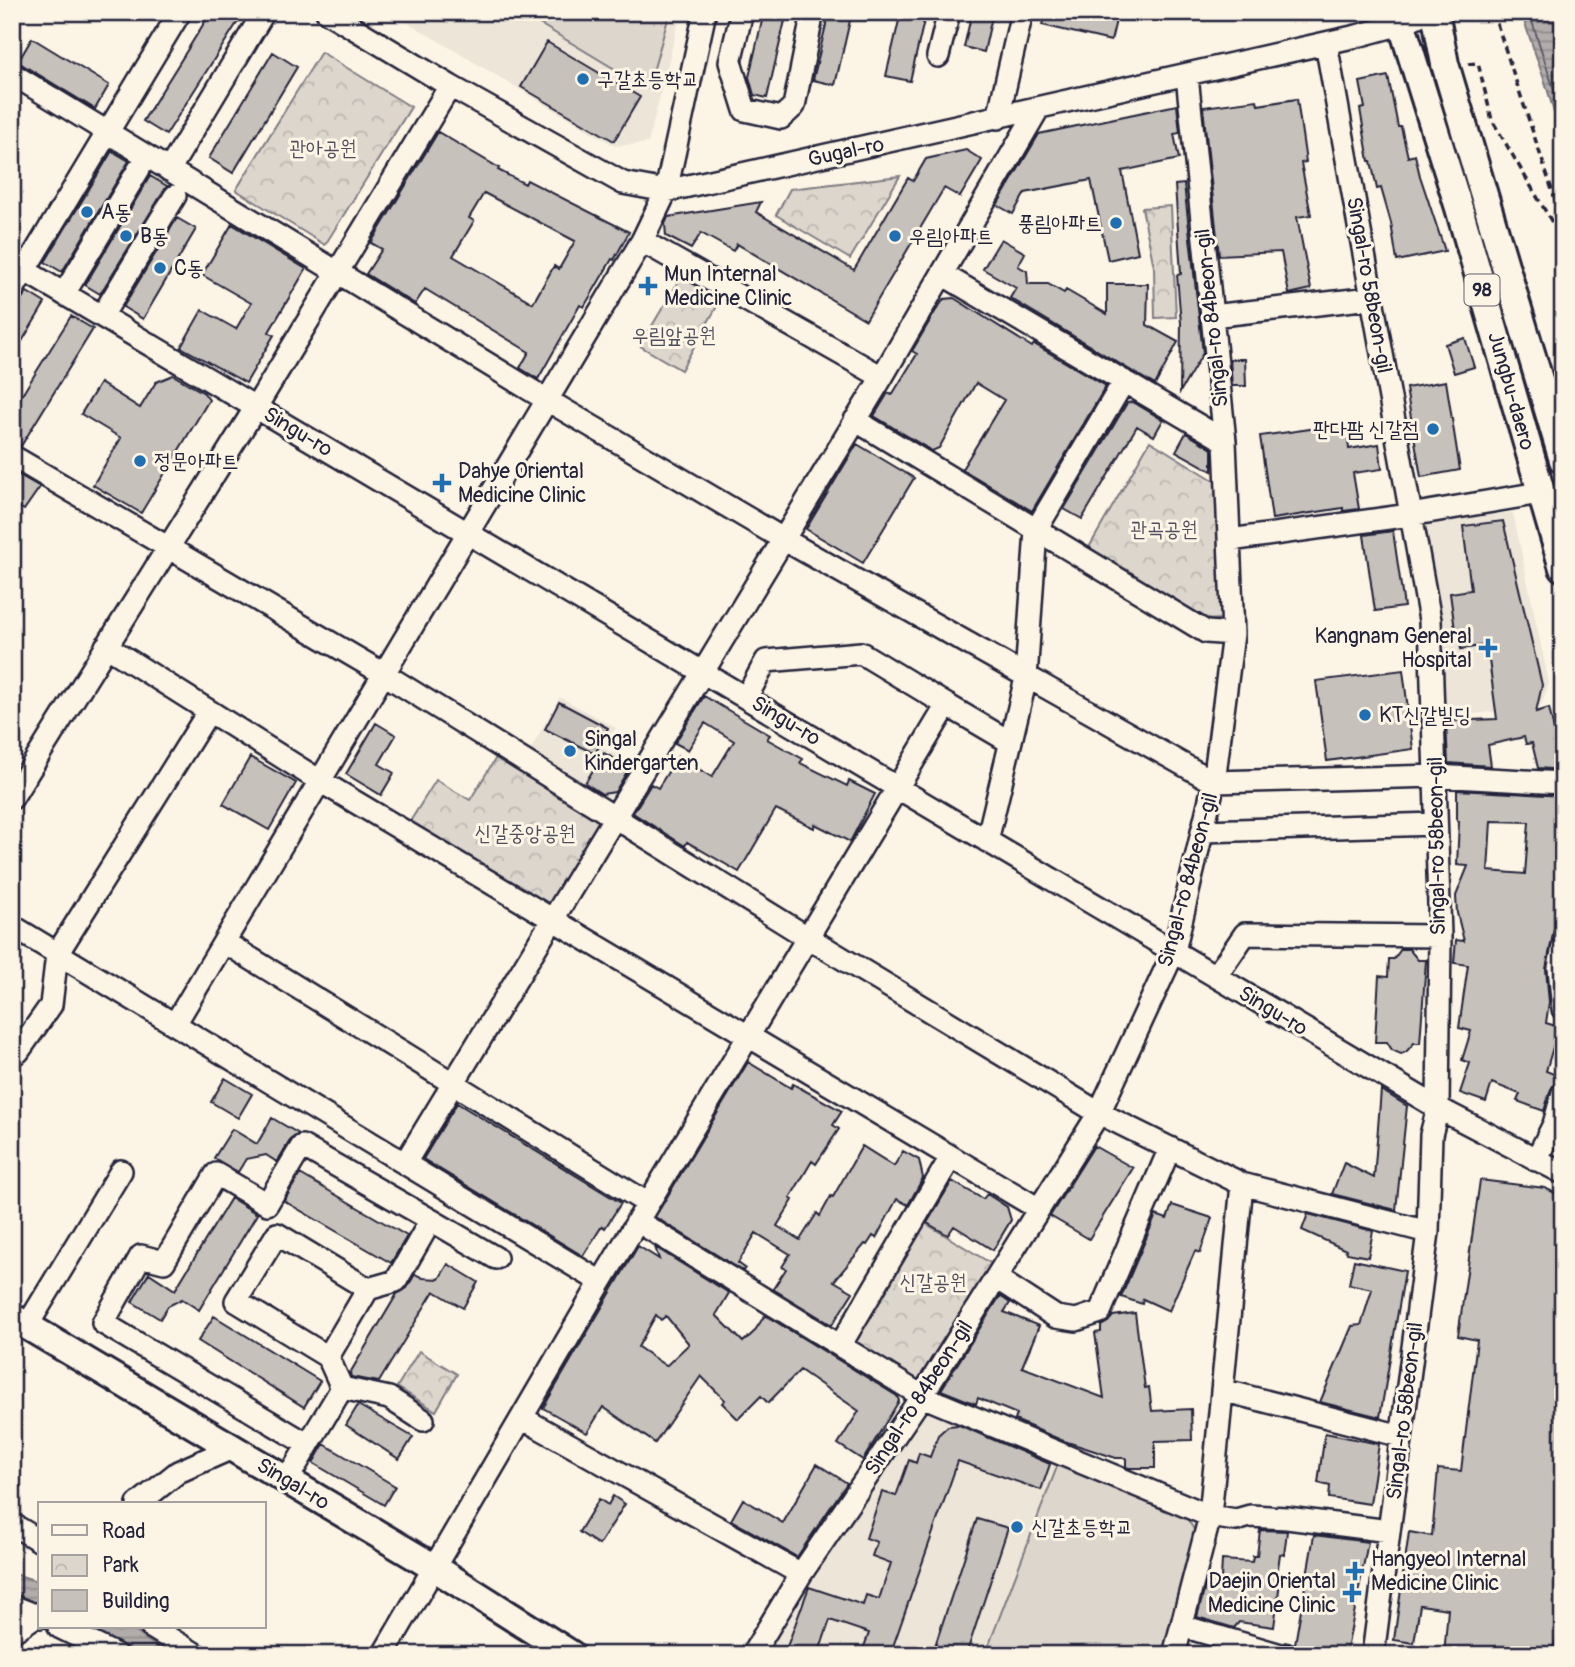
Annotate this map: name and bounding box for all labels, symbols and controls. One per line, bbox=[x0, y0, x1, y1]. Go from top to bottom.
place label: 구갈초등학교 bbox=[597, 66, 698, 93]
marker: 구갈초등학교 bbox=[575, 71, 591, 87]
street label: Gugal-ro bbox=[805, 131, 887, 173]
park label: 관아공원 bbox=[289, 135, 357, 162]
street label: Singal-ro 58beon-gil bbox=[1340, 195, 1398, 375]
place label: A동 bbox=[101, 199, 132, 226]
marker: A동 bbox=[79, 204, 95, 220]
place label: 풍림아파트 bbox=[1018, 210, 1102, 237]
marker: 풍림아파트 bbox=[1108, 215, 1124, 231]
place label: B동 bbox=[140, 223, 169, 250]
place label: 우림아파트 bbox=[909, 223, 994, 250]
street label: Singal-ro 84beon-gil bbox=[1189, 227, 1235, 409]
marker: B동 bbox=[118, 228, 134, 244]
marker: 우림아파트 bbox=[887, 228, 903, 244]
place label: C동 bbox=[174, 255, 204, 282]
marker: C동 bbox=[152, 260, 168, 276]
place label: Mun Internal Medicine Clinic bbox=[664, 261, 792, 312]
road number: 98 bbox=[1464, 274, 1500, 306]
marker: Mun Internal Medicine Clinic bbox=[638, 276, 658, 296]
park label: 우림앞공원 bbox=[632, 322, 716, 349]
street label: Jungbu-daero bbox=[1481, 329, 1541, 453]
street label: Singu-ro bbox=[258, 401, 338, 463]
place label: 판다팜 신갈점 bbox=[1313, 416, 1419, 443]
marker: 판다팜 신갈점 bbox=[1425, 421, 1441, 437]
place label: 정문아파트 bbox=[154, 448, 239, 475]
marker: 정문아파트 bbox=[132, 453, 148, 469]
place label: Dahye Oriental Medicine Clinic bbox=[458, 458, 586, 509]
marker: Dahye Oriental Medicine Clinic bbox=[432, 473, 452, 493]
park label: 관곡공원 bbox=[1130, 516, 1198, 543]
place label: Kangnam General Hospital bbox=[1315, 623, 1472, 674]
marker: Kangnam General Hospital bbox=[1478, 638, 1498, 658]
street label: Singu-ro bbox=[746, 690, 826, 752]
place label: KT신갈빌딩 bbox=[1379, 702, 1471, 729]
marker: KT신갈빌딩 bbox=[1357, 707, 1373, 723]
place label: Singal Kindergarten bbox=[584, 726, 699, 777]
marker: Singal Kindergarten bbox=[562, 743, 578, 759]
street label: Singal-ro 58beon-gil bbox=[1422, 756, 1452, 936]
street label: Singal-ro 84beon-gil bbox=[1152, 790, 1224, 970]
park label: 신갈중앙공원 bbox=[474, 820, 576, 847]
street label: Singu-ro bbox=[1233, 980, 1313, 1042]
park label: 신갈공원 bbox=[899, 1269, 967, 1296]
street label: Singal-ro 84beon-gil bbox=[859, 1315, 979, 1481]
street label: Singal-ro 58beon-gil bbox=[1381, 1321, 1429, 1501]
street label: Singal-ro bbox=[252, 1452, 334, 1516]
legend bbox=[38, 1502, 266, 1628]
place label: 신갈초등학교 bbox=[1031, 1514, 1132, 1541]
text: Road bbox=[102, 1518, 146, 1545]
marker: 신갈초등학교 bbox=[1009, 1519, 1025, 1535]
place label: Hangyeol Internal Medicine Clinic bbox=[1371, 1546, 1526, 1597]
text: Park bbox=[102, 1552, 139, 1579]
marker: Hangyeol Internal Medicine Clinic bbox=[1345, 1561, 1365, 1581]
place label: Daejin Oriental Medicine Clinic bbox=[1208, 1568, 1336, 1619]
marker: Daejin Oriental Medicine Clinic bbox=[1342, 1583, 1362, 1603]
text: Building bbox=[102, 1588, 169, 1615]

